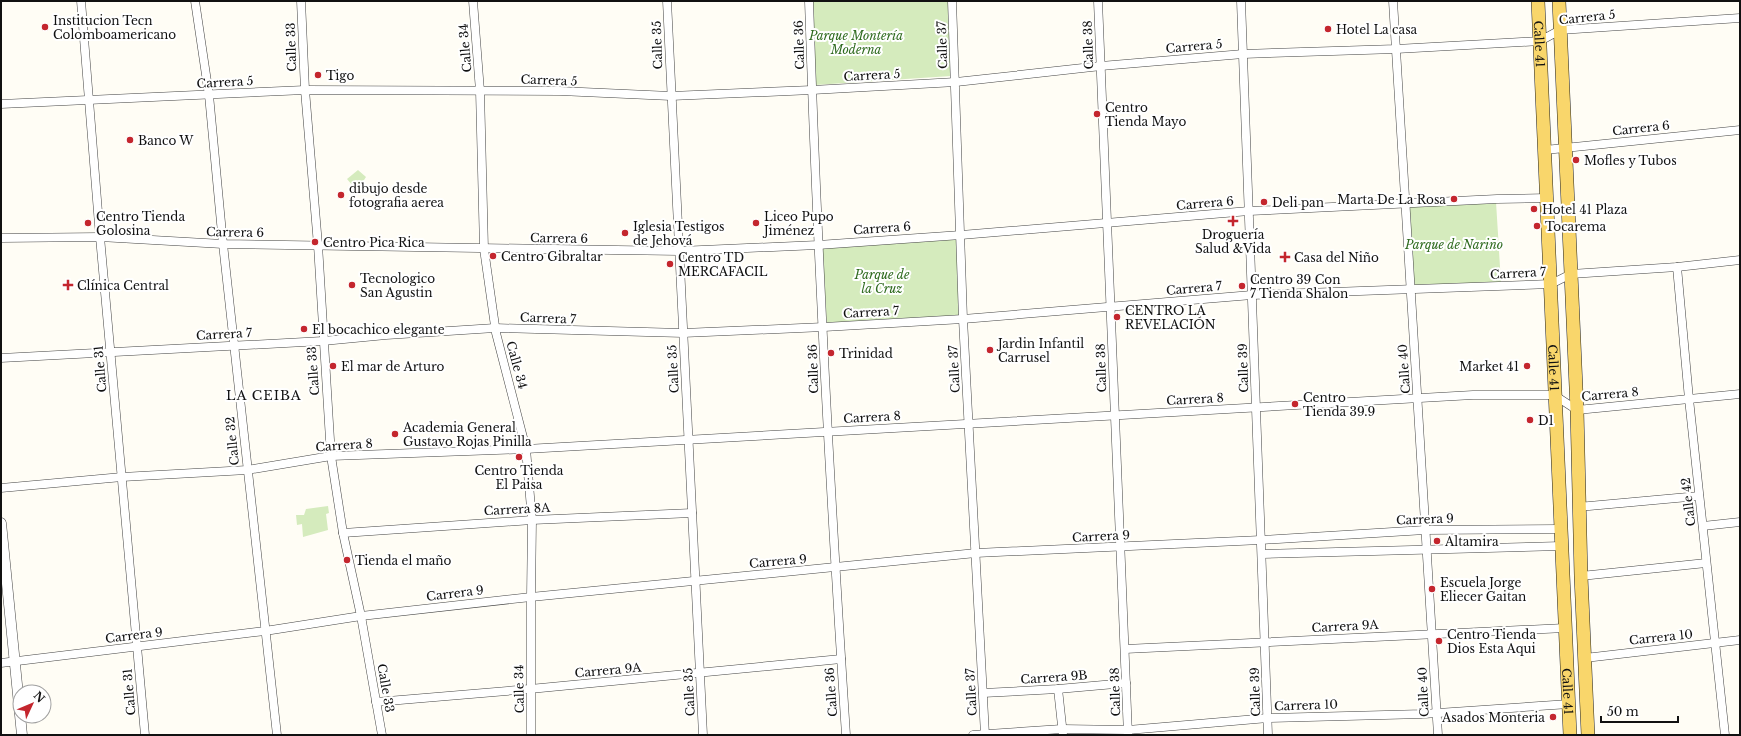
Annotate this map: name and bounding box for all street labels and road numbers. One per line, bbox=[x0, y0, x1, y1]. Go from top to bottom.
street label: Carrera 5 bbox=[1558, 7, 1616, 27]
street label: Calle 35 bbox=[649, 20, 665, 70]
street label: Calle 36 bbox=[791, 20, 807, 70]
street label: Calle 37 bbox=[934, 20, 950, 69]
street label: Calle 38 bbox=[1080, 20, 1096, 70]
street label: Calle 41 bbox=[1531, 20, 1548, 68]
street label: Calle 33 bbox=[283, 22, 299, 72]
street label: Calle 34 bbox=[455, 23, 475, 73]
street label: Carrera 5 bbox=[1165, 36, 1223, 56]
street label: Carrera 5 bbox=[843, 66, 901, 84]
street label: Carrera 5 bbox=[520, 72, 578, 88]
street label: Carrera 5 bbox=[196, 73, 254, 91]
street label: Carrera 6 bbox=[1611, 117, 1671, 138]
street label: Carrera 6 bbox=[1176, 193, 1235, 213]
street label: Carrera 6 bbox=[853, 218, 912, 238]
street label: Carrera 6 bbox=[206, 224, 264, 240]
street label: Carrera 6 bbox=[530, 230, 588, 246]
street label: Carrera 7 bbox=[1490, 264, 1547, 282]
street label: Carrera 7 bbox=[1165, 278, 1224, 298]
street label: Carrera 7 bbox=[843, 303, 900, 321]
street label: Carrera 7 bbox=[520, 310, 577, 327]
street label: Carrera 7 bbox=[196, 325, 253, 343]
street label: Calle 34 bbox=[503, 339, 531, 391]
street label: Calle 38 bbox=[1093, 343, 1109, 393]
street label: Calle 39 bbox=[1235, 343, 1251, 393]
street label: Calle 35 bbox=[664, 344, 682, 394]
street label: Calle 36 bbox=[805, 344, 821, 394]
street label: Calle 37 bbox=[945, 344, 963, 393]
street label: Calle 40 bbox=[1395, 344, 1413, 394]
street label: Calle 41 bbox=[1545, 344, 1562, 391]
street label: Calle 31 bbox=[90, 345, 110, 393]
street label: Calle 33 bbox=[304, 346, 322, 396]
street label: Carrera 8 bbox=[1581, 384, 1639, 404]
street label: Carrera 8 bbox=[1166, 390, 1224, 408]
street label: Carrera 8 bbox=[843, 408, 901, 426]
street label: Calle 32 bbox=[222, 416, 242, 466]
street label: Carrera 8 bbox=[315, 436, 373, 454]
street label: Calle 42 bbox=[1678, 477, 1698, 527]
street label: Carrera 8A bbox=[483, 500, 551, 518]
street label: Carrera 9 bbox=[1396, 510, 1454, 528]
street label: Carrera 9 bbox=[1072, 527, 1130, 545]
street label: Carrera 9 bbox=[749, 551, 807, 571]
street label: Carrera 9 bbox=[425, 582, 485, 604]
street label: Carrera 9A bbox=[1311, 617, 1380, 635]
street label: Carrera 9 bbox=[104, 624, 164, 646]
street label: Carrera 10 bbox=[1628, 626, 1694, 648]
street label: Carrera 9A bbox=[574, 660, 643, 680]
street label: Calle 33 bbox=[374, 662, 398, 714]
street label: Calle 34 bbox=[511, 664, 527, 714]
street label: Calle 35 bbox=[680, 667, 698, 717]
street label: Calle 36 bbox=[822, 667, 840, 717]
street label: Calle 37 bbox=[962, 667, 980, 716]
street label: Carrera 9B bbox=[1020, 667, 1088, 687]
street label: Calle 38 bbox=[1107, 667, 1123, 717]
street label: Calle 39 bbox=[1247, 667, 1263, 717]
street label: Calle 40 bbox=[1414, 667, 1432, 717]
street label: Calle 31 bbox=[119, 668, 139, 716]
street label: Calle 41 bbox=[1560, 668, 1577, 715]
street label: Carrera 10 bbox=[1274, 696, 1338, 714]

